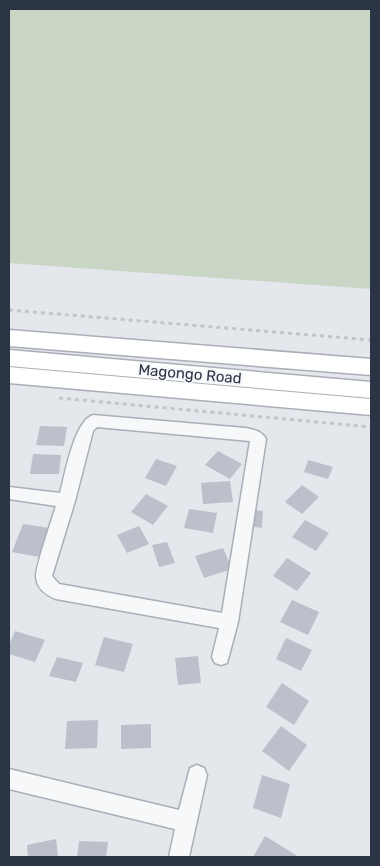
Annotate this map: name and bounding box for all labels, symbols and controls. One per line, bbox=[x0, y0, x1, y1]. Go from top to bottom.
street label: Magongo Road bbox=[138, 361, 242, 387]

